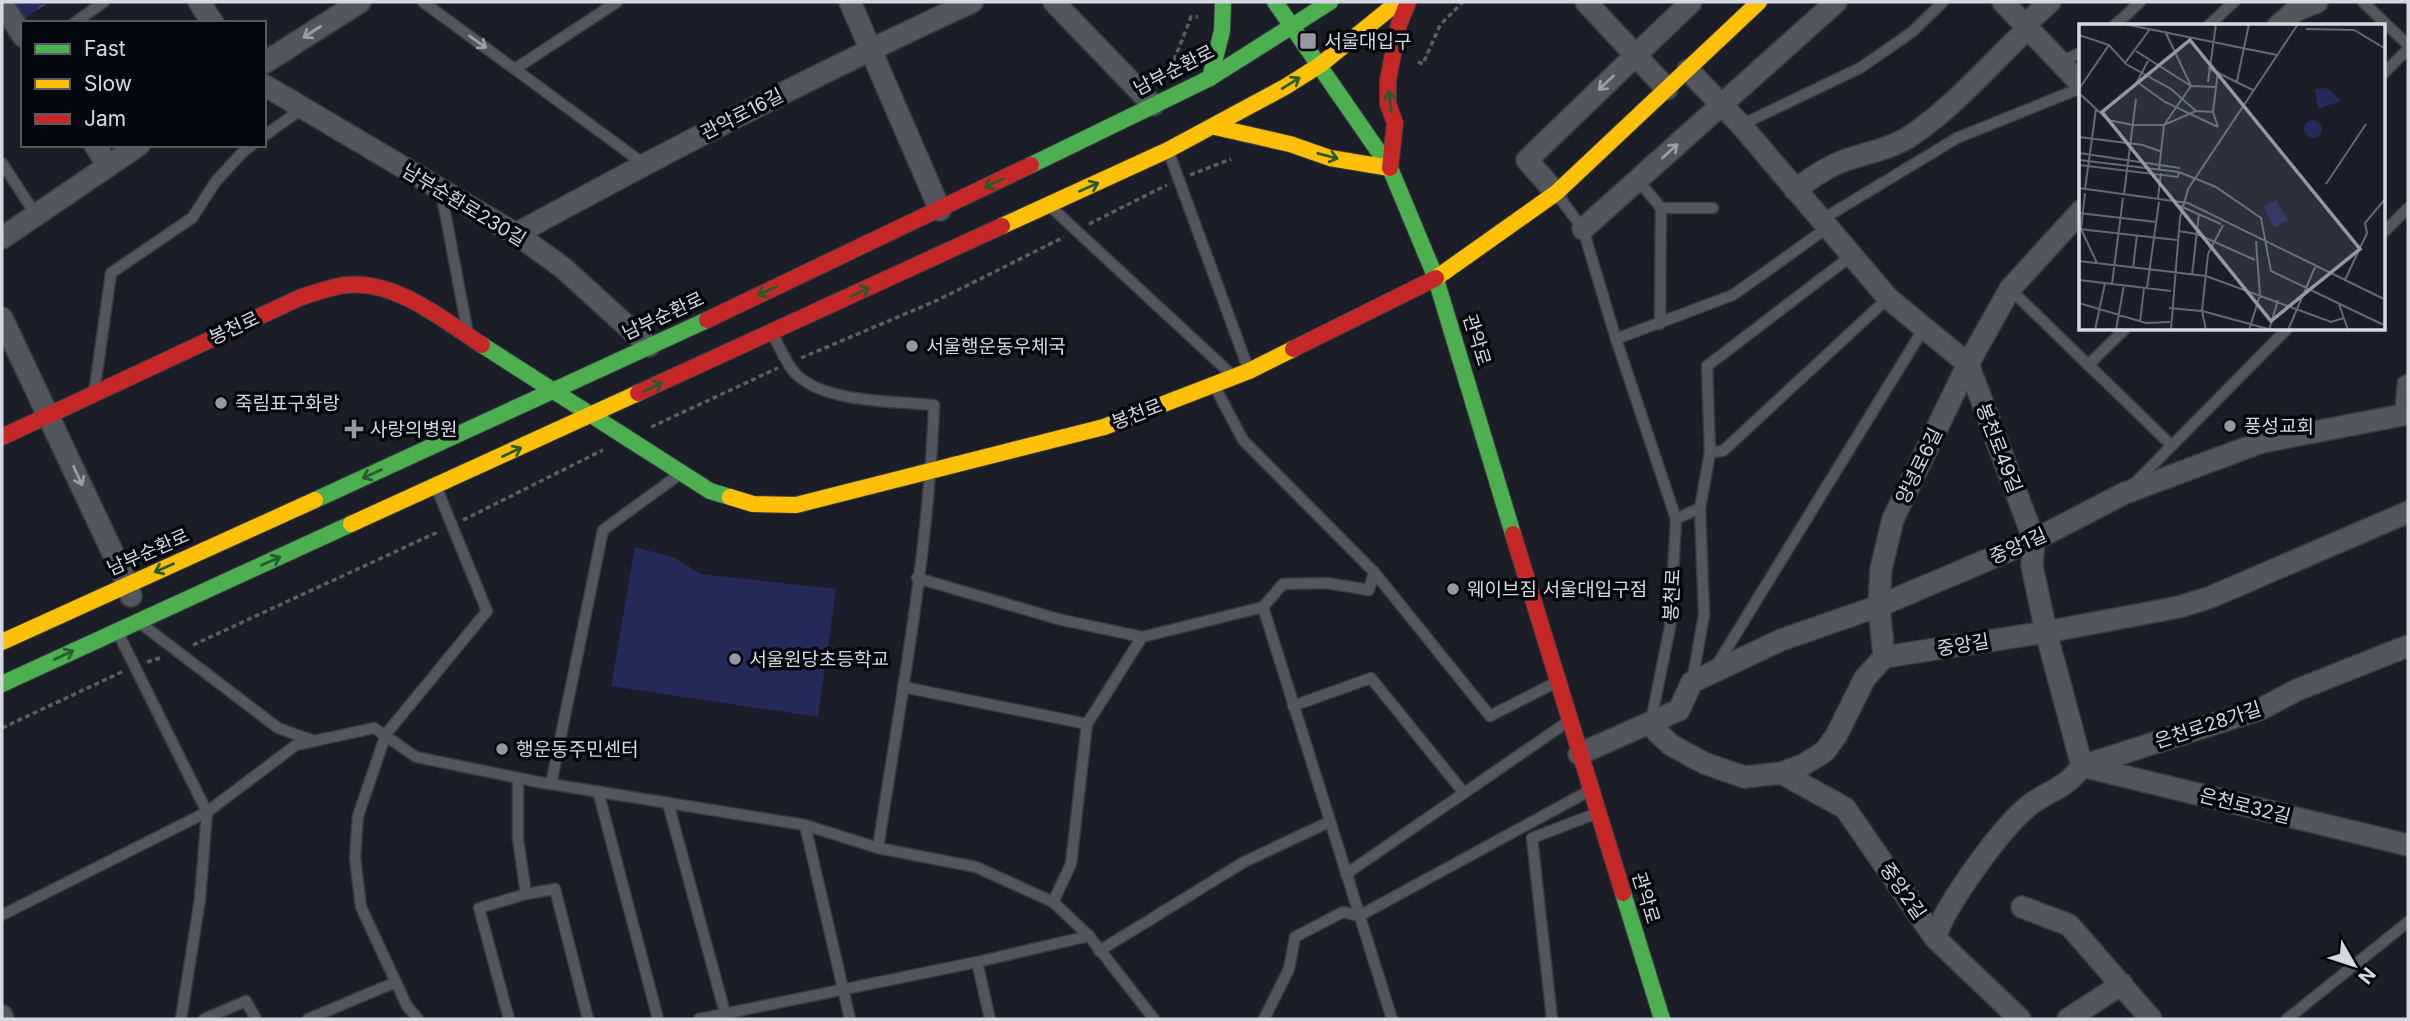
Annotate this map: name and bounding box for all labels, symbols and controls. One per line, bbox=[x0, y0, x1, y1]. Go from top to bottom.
legend bbox=[21, 21, 266, 147]
inset map bbox=[2079, 24, 2386, 331]
one-way arrow bbox=[303, 25, 322, 40]
place label: 서울대입구 bbox=[1324, 30, 1411, 53]
marker: 서울대입구 bbox=[1298, 31, 1318, 51]
one-way arrow bbox=[468, 35, 487, 49]
text: Fast bbox=[84, 36, 126, 61]
street label: 남부순환로 bbox=[1130, 40, 1218, 100]
text: Slow bbox=[84, 71, 132, 96]
one-way arrow bbox=[1598, 75, 1615, 92]
one-way arrow bbox=[1281, 76, 1300, 91]
street label: 관악로16길 bbox=[697, 83, 787, 145]
one-way arrow bbox=[1383, 90, 1396, 112]
text: Jam bbox=[84, 106, 126, 131]
one-way arrow bbox=[1661, 143, 1679, 159]
one-way arrow bbox=[1316, 150, 1339, 163]
street label: 남부순환로230길 bbox=[398, 159, 530, 251]
one-way arrow bbox=[984, 176, 1005, 190]
one-way arrow bbox=[1077, 180, 1099, 193]
one-way arrow bbox=[756, 285, 777, 298]
one-way arrow bbox=[848, 285, 870, 298]
street label: 남부순환로 bbox=[619, 287, 707, 345]
street label: 봉천로 bbox=[205, 306, 263, 350]
street label: 관악로 bbox=[1458, 312, 1496, 368]
place label: 서울행운동우체국 bbox=[926, 335, 1066, 358]
marker: 서울행운동우체국 bbox=[904, 338, 920, 354]
one-way arrow bbox=[642, 380, 663, 393]
place label: 죽림표구화랑 bbox=[235, 392, 340, 415]
street label: 봉천로 bbox=[1108, 394, 1166, 434]
marker: 죽림표구화랑 bbox=[213, 395, 229, 411]
street label: 봉천로49길 bbox=[1971, 400, 2027, 496]
place label: 풍성교회 bbox=[2244, 415, 2314, 438]
place label: 사랑의병원 bbox=[370, 418, 457, 441]
marker: 풍성교회 bbox=[2222, 418, 2238, 434]
marker: 사랑의병원 bbox=[344, 419, 364, 439]
street label: 양녕로6길 bbox=[1891, 424, 1947, 508]
one-way arrow bbox=[501, 445, 522, 458]
one-way arrow bbox=[72, 465, 85, 486]
one-way arrow bbox=[361, 468, 383, 481]
street label: 중앙1길 bbox=[1986, 523, 2050, 569]
street label: 남부순환로 bbox=[103, 524, 193, 580]
one-way arrow bbox=[260, 554, 281, 567]
one-way arrow bbox=[154, 562, 176, 575]
street label: 봉천로 bbox=[1659, 568, 1685, 622]
place label: 웨이브짐 서울대입구점 bbox=[1467, 578, 1647, 601]
marker: 웨이브짐 서울대입구점 bbox=[1445, 581, 1461, 597]
street label: 중앙길 bbox=[1935, 630, 1991, 660]
one-way arrow bbox=[53, 648, 74, 661]
place label: 서울원당초등학교 bbox=[749, 648, 889, 671]
marker: 서울원당초등학교 bbox=[727, 651, 743, 667]
street label: 은천로28가길 bbox=[2152, 697, 2264, 753]
place label: 행운동주민센터 bbox=[516, 738, 638, 761]
marker: 행운동주민센터 bbox=[494, 741, 510, 757]
street label: 은천로32길 bbox=[2197, 784, 2293, 828]
street label: 중앙2길 bbox=[1875, 858, 1931, 924]
street label: 관악로 bbox=[1627, 870, 1665, 926]
north arrow bbox=[2319, 930, 2389, 1000]
text: N bbox=[2353, 963, 2380, 988]

